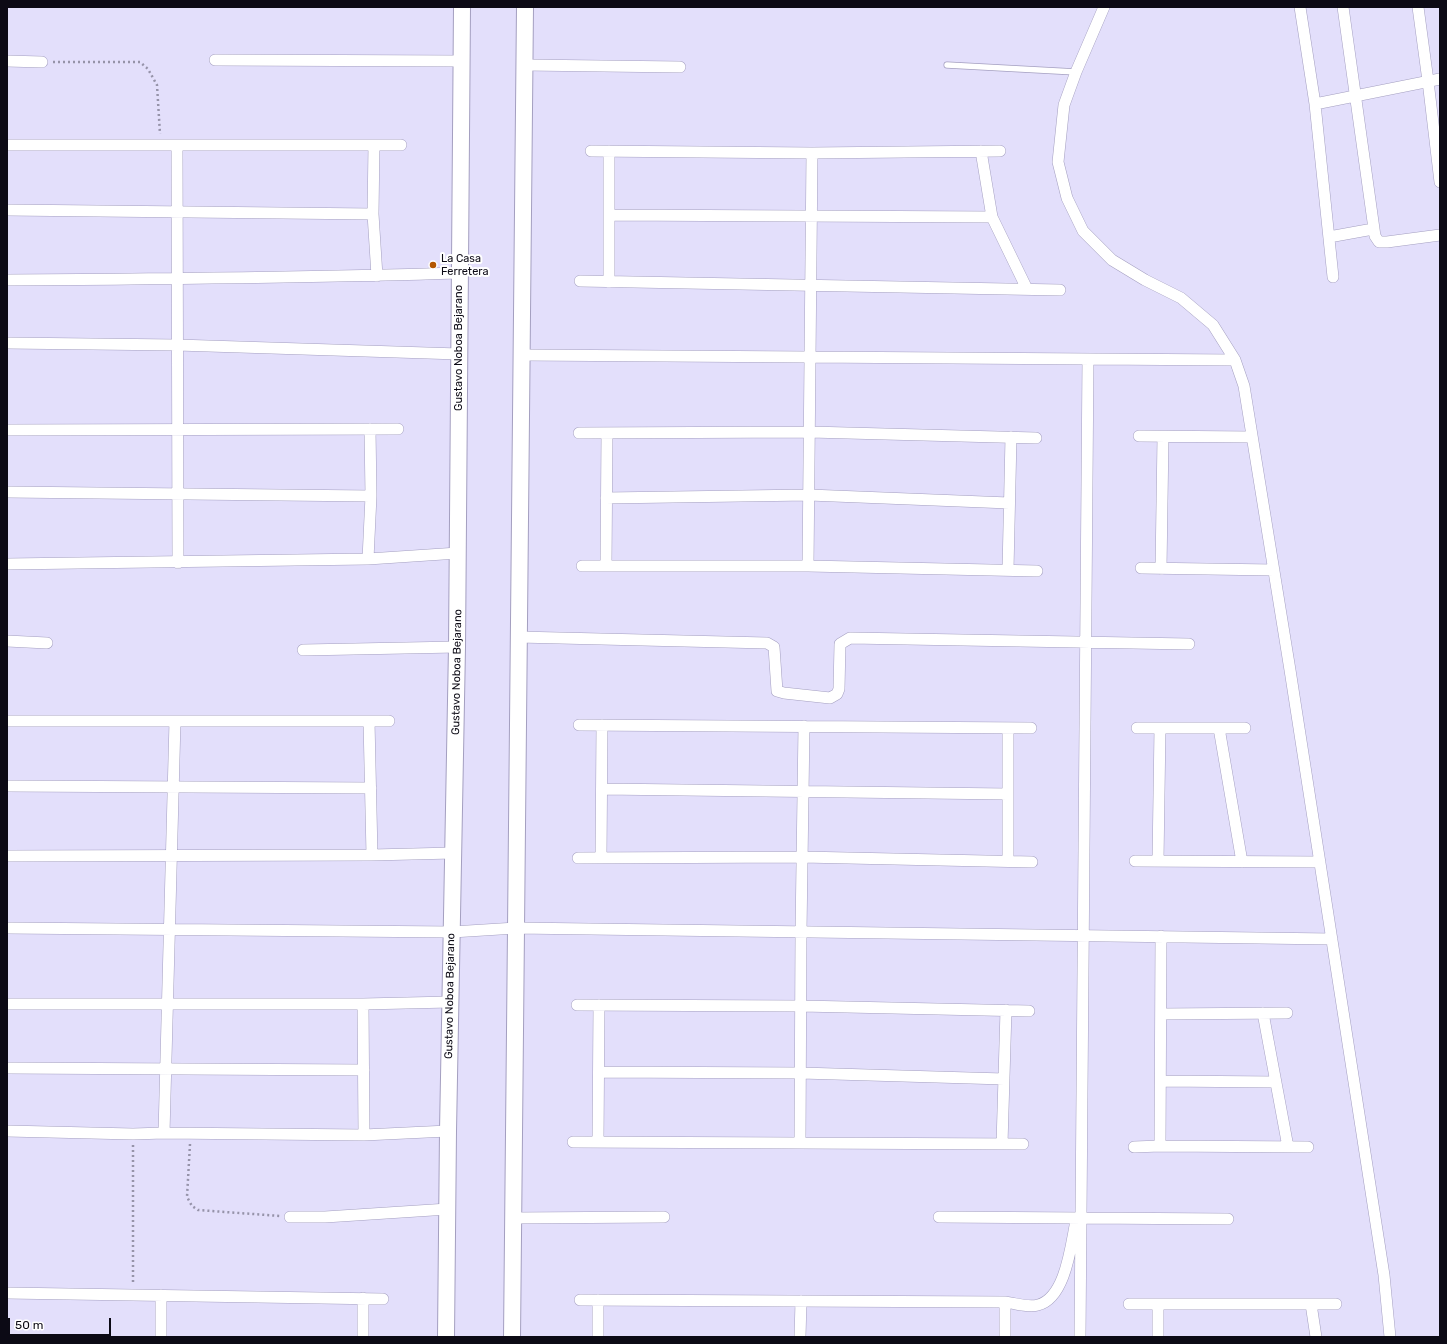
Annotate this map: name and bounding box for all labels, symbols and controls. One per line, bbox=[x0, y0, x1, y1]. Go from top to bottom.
place label: La Casa Ferretera bbox=[441, 252, 488, 278]
marker: La Casa Ferretera bbox=[428, 260, 438, 270]
street label: Gustavo Noboa Bejarano bbox=[452, 285, 466, 411]
street label: Gustavo Noboa Bejarano bbox=[449, 609, 465, 735]
street label: Gustavo Noboa Bejarano bbox=[442, 933, 458, 1059]
scale bar bbox=[10, 1310, 113, 1336]
text: 50 m bbox=[15, 1318, 43, 1332]

